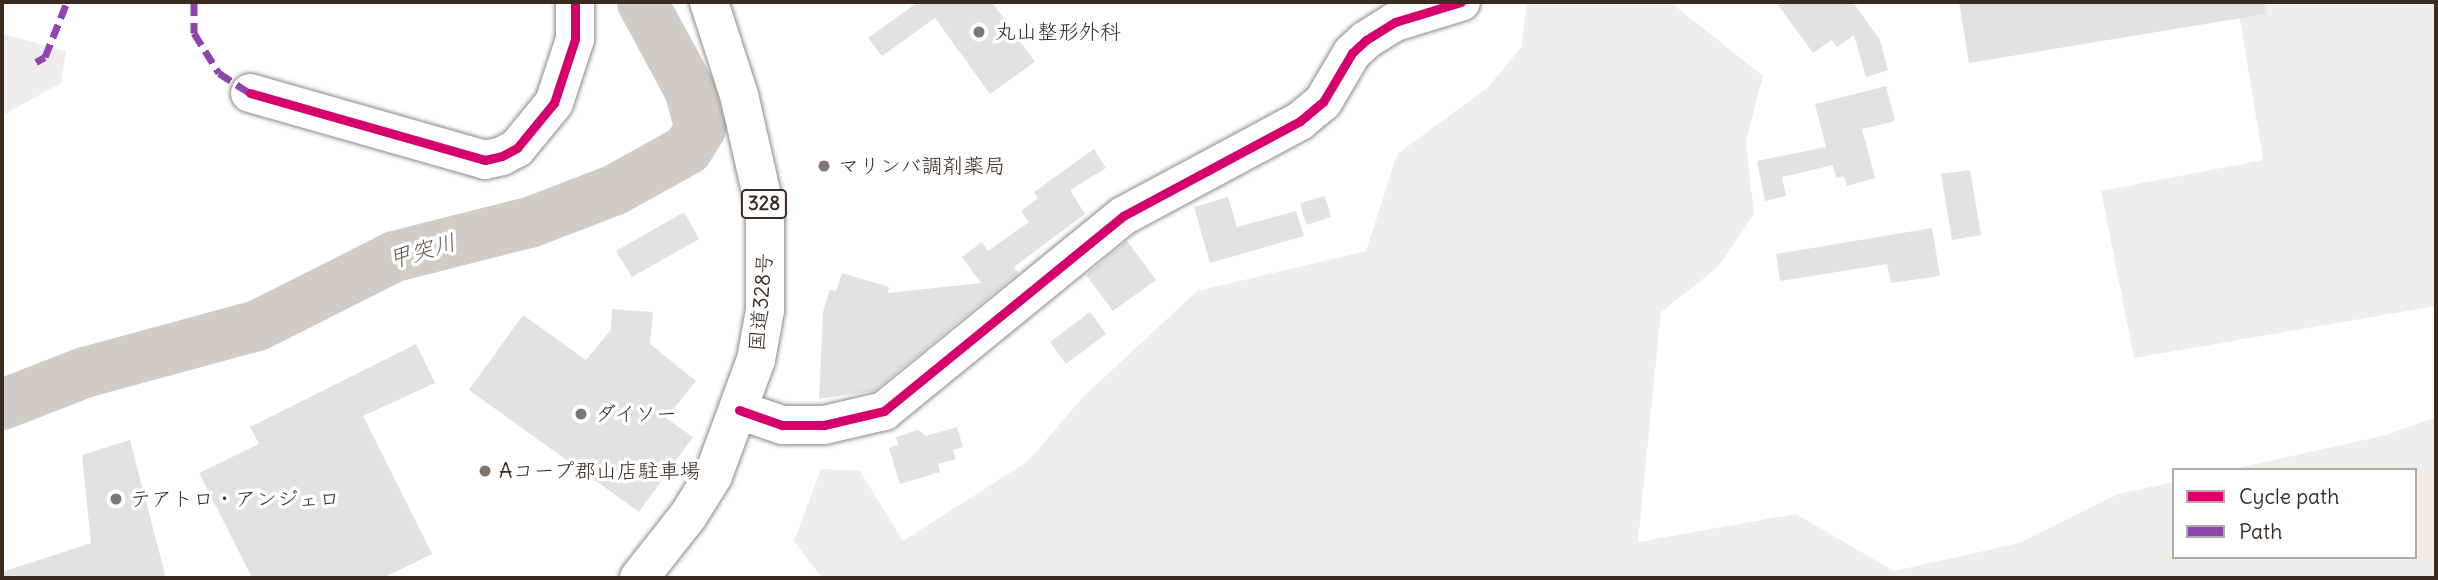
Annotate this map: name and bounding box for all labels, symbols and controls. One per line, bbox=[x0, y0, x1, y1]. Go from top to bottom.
place label: 丸山整形外科 bbox=[995, 19, 1121, 45]
marker: 丸山整形外科 bbox=[969, 22, 989, 42]
place label: マリンバ調剤薬局 bbox=[838, 153, 1006, 179]
marker: マリンバ調剤薬局 bbox=[816, 158, 832, 174]
road number: 328 bbox=[740, 188, 788, 220]
water label: 甲突川 bbox=[385, 228, 459, 274]
street label: 国道328号 bbox=[744, 252, 778, 352]
place label: ダイソー bbox=[595, 401, 679, 427]
marker: ダイソー bbox=[573, 406, 589, 422]
place label: Aコープ郡山店駐車場 bbox=[499, 458, 701, 484]
marker: Aコープ郡山店駐車場 bbox=[477, 463, 493, 479]
legend bbox=[2172, 468, 2417, 559]
text: Cycle path bbox=[2239, 483, 2339, 510]
place label: テアトロ・アンジェロ bbox=[130, 486, 340, 512]
marker: テアトロ・アンジェロ bbox=[108, 491, 124, 507]
text: Path bbox=[2239, 518, 2282, 545]

